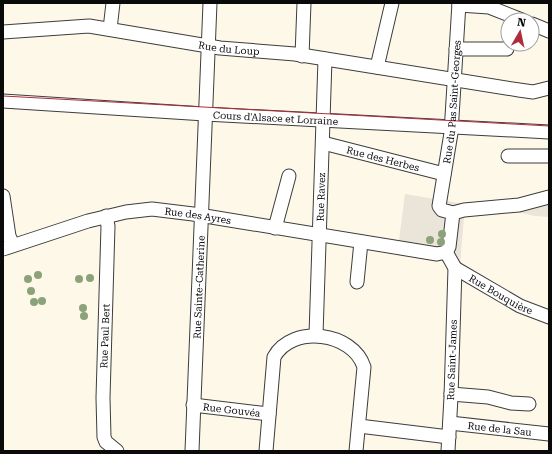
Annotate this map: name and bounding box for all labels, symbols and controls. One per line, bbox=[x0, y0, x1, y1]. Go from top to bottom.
north arrow bbox=[500, 12, 540, 52]
text: N bbox=[516, 16, 527, 30]
street label: Rue du Loup bbox=[198, 39, 260, 57]
street label: Rue du Pas Saint-Georges bbox=[441, 40, 462, 164]
street label: Cours d'Alsace et Lorraine bbox=[213, 109, 339, 126]
street label: Rue des Herbes bbox=[345, 144, 421, 173]
street label: Rue Ravez bbox=[314, 172, 327, 222]
street label: Rue des Ayres bbox=[164, 205, 232, 226]
street label: Rue Sainte-Catherine bbox=[191, 235, 206, 339]
street label: Rue Bouquière bbox=[467, 272, 535, 316]
street label: Rue Paul Bert bbox=[98, 303, 112, 368]
street label: Rue Saint-James bbox=[445, 319, 459, 400]
street label: Rue Gouvéa bbox=[202, 401, 262, 419]
street label: Rue de la Sau bbox=[467, 419, 533, 438]

